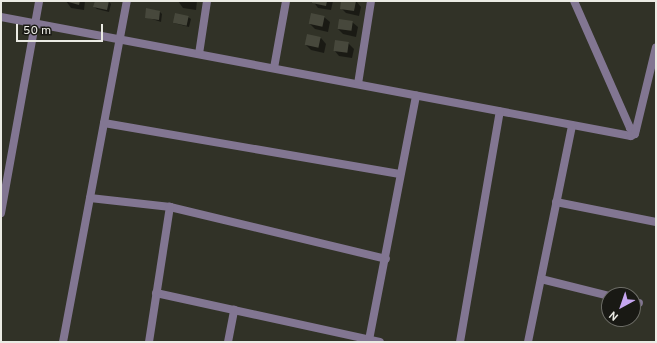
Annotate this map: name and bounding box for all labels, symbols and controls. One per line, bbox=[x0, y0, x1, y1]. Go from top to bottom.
scale bar bbox=[18, 16, 105, 42]
text: 50 m bbox=[23, 23, 51, 39]
north arrow bbox=[601, 287, 641, 327]
text: N bbox=[606, 308, 621, 323]

